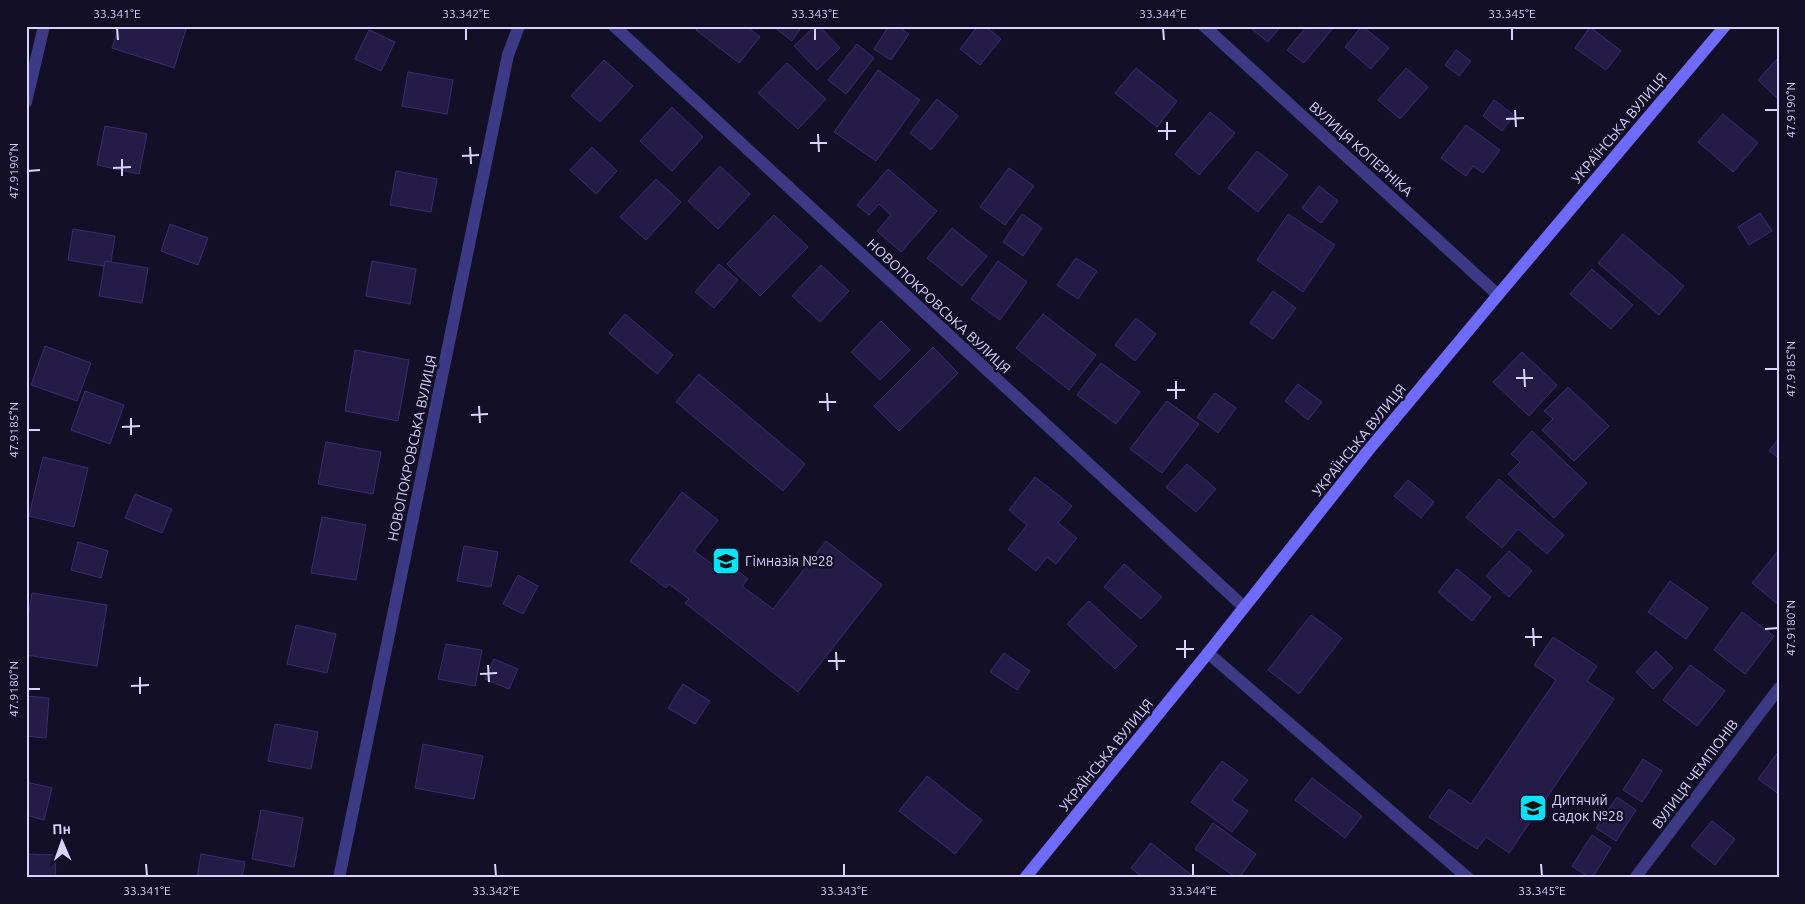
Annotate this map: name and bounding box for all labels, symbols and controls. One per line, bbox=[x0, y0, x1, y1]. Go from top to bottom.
text: 33.341°E bbox=[93, 7, 141, 20]
text: 33.342°E bbox=[442, 7, 490, 20]
text: 33.343°E bbox=[791, 7, 839, 20]
text: 33.344°E bbox=[1139, 7, 1187, 20]
text: 33.345°E bbox=[1488, 7, 1536, 20]
street label: УКРАЇНСЬКА ВУЛИЦЯ bbox=[1568, 70, 1670, 186]
text: 47.9190°N bbox=[1784, 82, 1797, 138]
street label: ВУЛИЦЯ КОПЕРНІКА bbox=[1306, 98, 1416, 200]
text: 47.9190°N bbox=[7, 143, 20, 199]
street label: НОВОПОКРОВСЬКА ВУЛИЦЯ bbox=[864, 235, 1014, 377]
text: 47.9185°N bbox=[1784, 341, 1797, 397]
street label: НОВОПОКРОВСЬКА ВУЛИЦЯ bbox=[384, 353, 440, 543]
street label: УКРАЇНСЬКА ВУЛИЦЯ bbox=[1309, 381, 1409, 499]
text: 47.9185°N bbox=[7, 402, 20, 458]
school or university icon: Гімназія №28 bbox=[711, 546, 741, 576]
place label: Гімназія №28 bbox=[745, 553, 834, 569]
text: 47.9180°N bbox=[1784, 600, 1797, 656]
text: 47.9180°N bbox=[7, 661, 20, 717]
street label: УКРАЇНСЬКА ВУЛИЦЯ bbox=[1056, 696, 1156, 814]
street label: ВУЛИЦЯ ЧЕМПІОНІВ bbox=[1649, 716, 1741, 832]
place label: Дитячий садок №28 bbox=[1552, 792, 1624, 824]
school or university icon: Дитячий садок №28 bbox=[1518, 793, 1548, 823]
north arrow bbox=[38, 816, 88, 866]
text: Пн bbox=[52, 821, 71, 837]
text: 33.341°E bbox=[123, 884, 171, 897]
text: 33.342°E bbox=[472, 884, 520, 897]
text: 33.343°E bbox=[820, 884, 868, 897]
text: 33.344°E bbox=[1169, 884, 1217, 897]
text: 33.345°E bbox=[1518, 884, 1566, 897]

